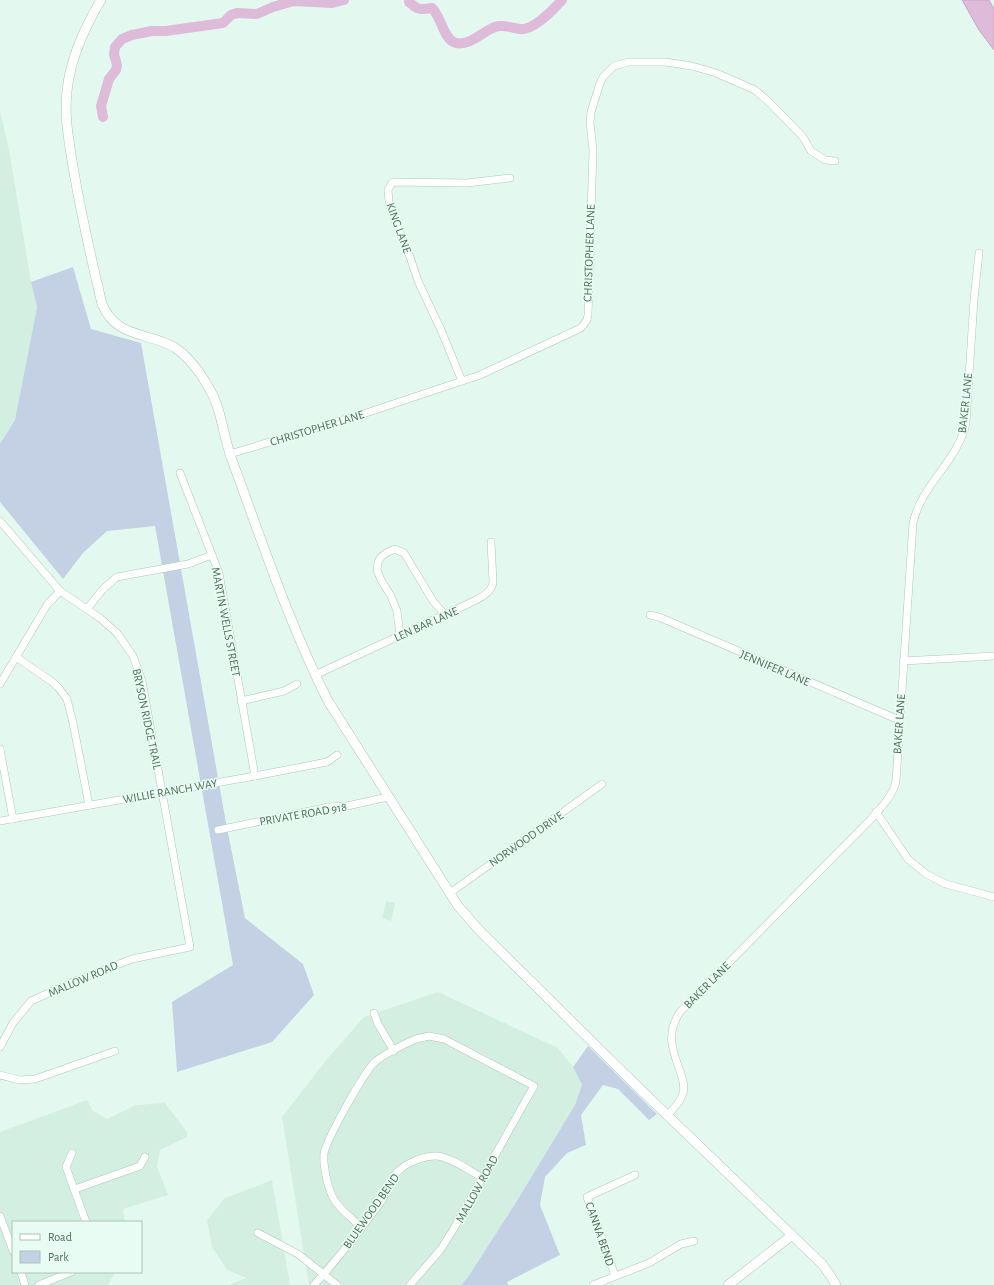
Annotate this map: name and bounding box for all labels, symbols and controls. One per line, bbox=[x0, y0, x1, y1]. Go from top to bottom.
street label: KING LANE bbox=[384, 201, 414, 255]
street label: CHRISTOPHER LANE bbox=[581, 204, 597, 302]
street label: BAKER LANE bbox=[956, 372, 974, 434]
street label: CHRISTOPHER LANE bbox=[269, 408, 366, 448]
street label: MARTIN WELLS STREET bbox=[209, 566, 243, 678]
street label: LEN BAR LANE bbox=[392, 604, 460, 643]
street label: JENNIFER LANE bbox=[738, 648, 812, 688]
street label: BRYSON RIDGE TRAIL bbox=[130, 667, 164, 771]
street label: BAKER LANE bbox=[891, 693, 907, 754]
street label: WILLIE RANCH WAY bbox=[122, 777, 219, 805]
street label: PRIVATE ROAD 918 bbox=[258, 800, 348, 828]
street label: NORWOOD DRIVE bbox=[487, 809, 565, 869]
street label: MALLOW ROAD bbox=[46, 959, 120, 999]
street label: BAKER LANE bbox=[681, 959, 733, 1011]
street label: MALLOW ROAD bbox=[454, 1153, 500, 1225]
street label: BLUEWOOD BEND bbox=[341, 1171, 401, 1251]
street label: CANNA BEND bbox=[583, 1201, 617, 1268]
legend bbox=[12, 1221, 142, 1273]
text: Road bbox=[48, 1231, 72, 1243]
text: Park bbox=[48, 1251, 69, 1263]

